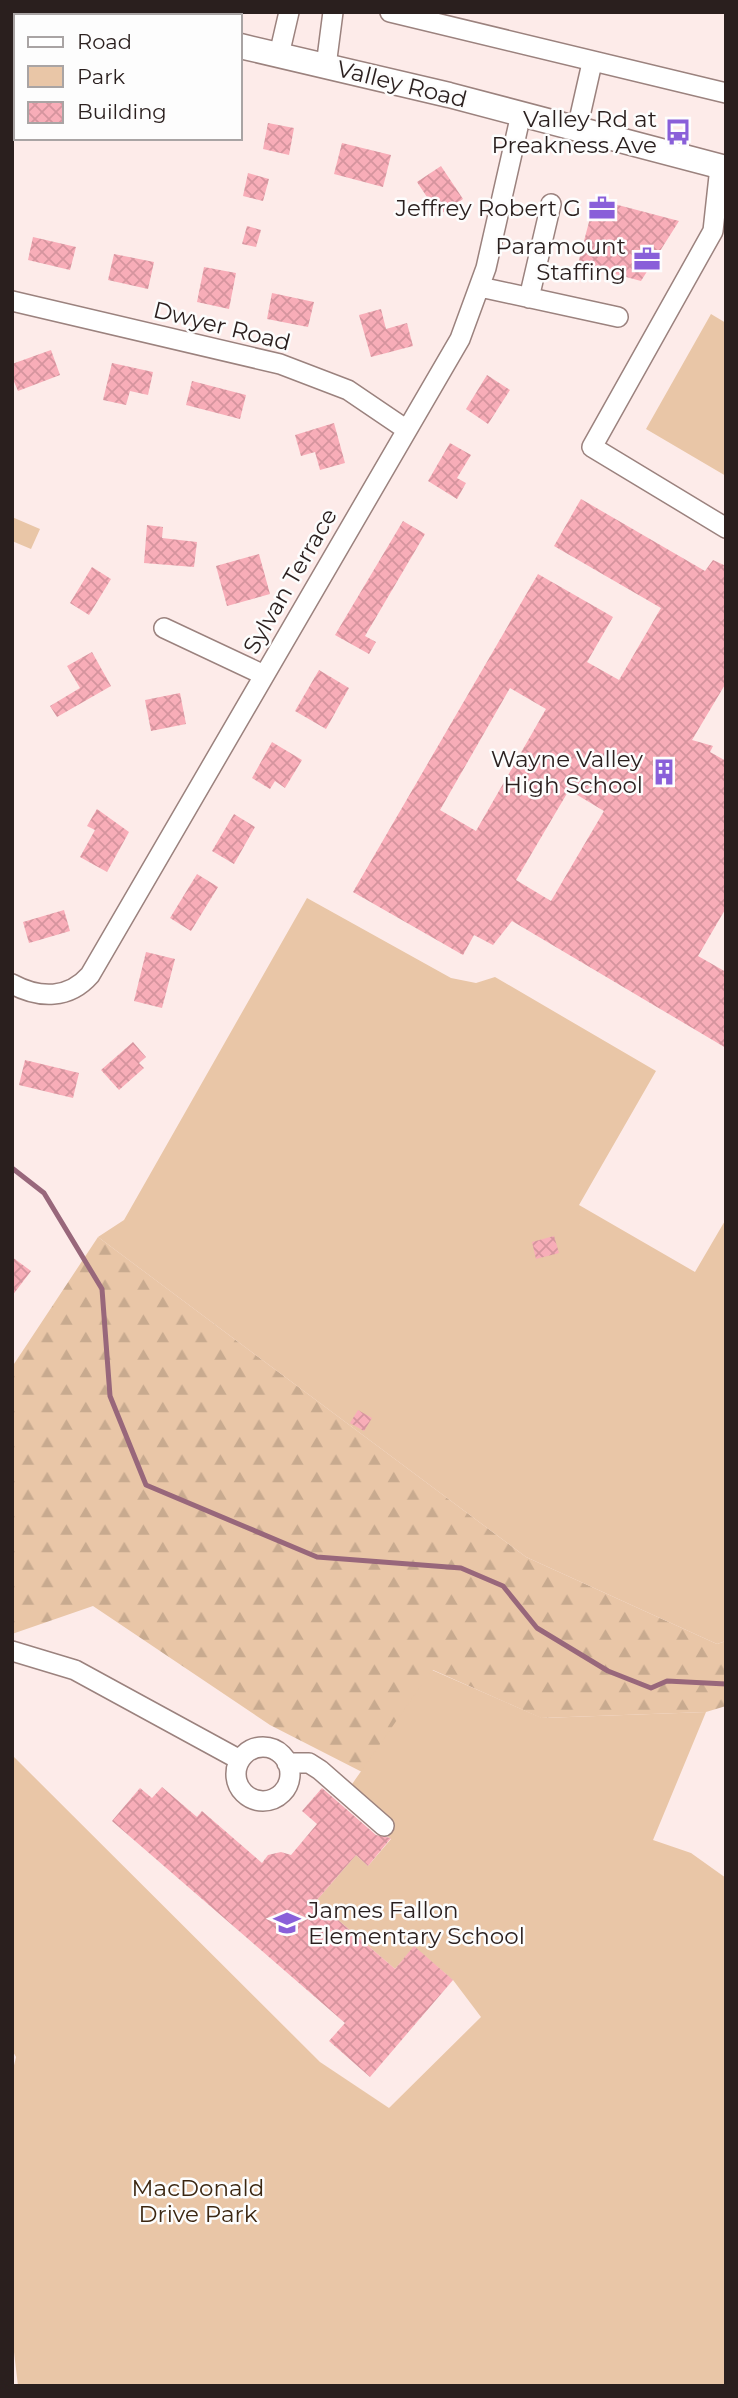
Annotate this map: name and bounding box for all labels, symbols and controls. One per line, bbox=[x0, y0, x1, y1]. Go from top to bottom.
legend bbox=[14, 14, 242, 140]
text: Road bbox=[77, 29, 132, 54]
street label: Valley Road bbox=[334, 54, 470, 114]
text: Park bbox=[77, 64, 125, 89]
text: Building bbox=[77, 99, 167, 124]
place label: Valley Rd at Preakness Ave bbox=[492, 105, 657, 159]
bus stop icon: Valley Rd at Preakness Ave bbox=[663, 117, 693, 147]
office icon: Jeffrey Robert G bbox=[587, 193, 617, 223]
place label: Jeffrey Robert G bbox=[395, 194, 581, 222]
place label: Paramount Staffing bbox=[495, 232, 626, 286]
office icon: Paramount Staffing bbox=[632, 244, 662, 274]
street label: Dwyer Road bbox=[150, 295, 294, 357]
street label: Sylvan Terrace bbox=[237, 503, 343, 659]
place label: Wayne Valley High School bbox=[491, 745, 644, 799]
building icon: Wayne Valley High School bbox=[649, 757, 679, 787]
place label: James Fallon Elementary School bbox=[307, 1896, 525, 1950]
school or university icon: James Fallon Elementary School bbox=[272, 1908, 302, 1938]
park label: MacDonald Drive Park bbox=[132, 2174, 264, 2228]

